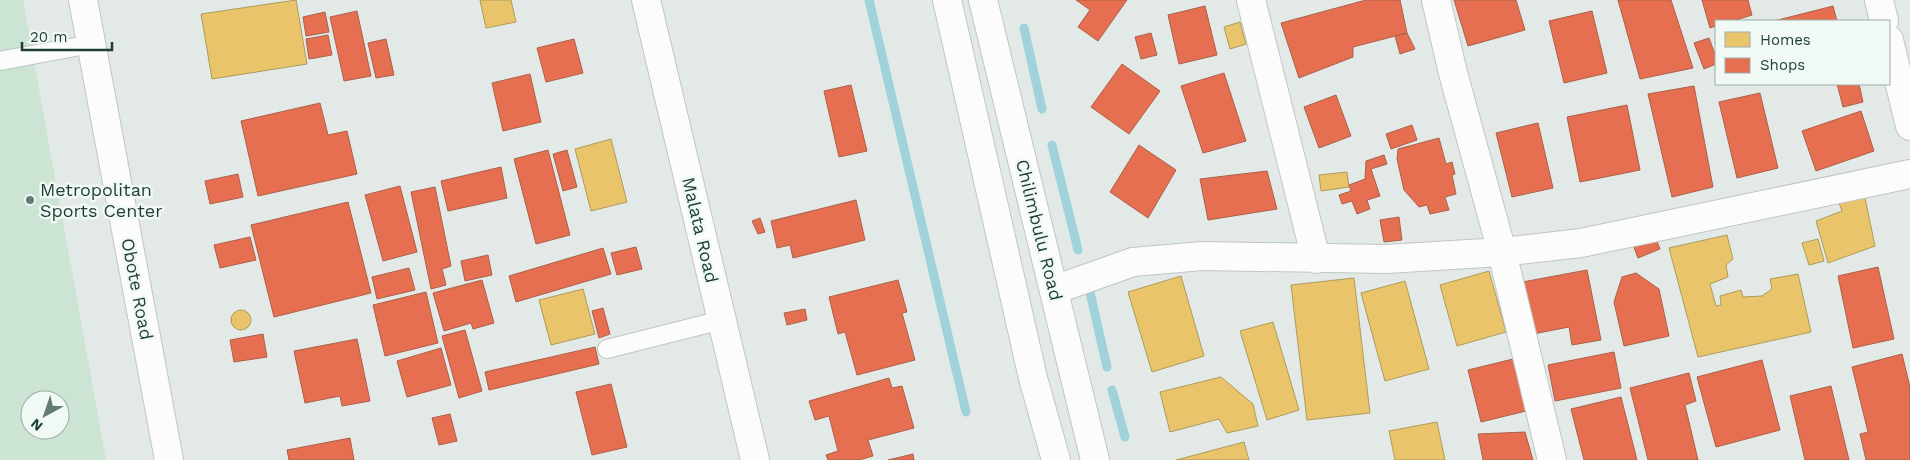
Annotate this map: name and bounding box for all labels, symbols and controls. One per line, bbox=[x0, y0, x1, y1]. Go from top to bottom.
scale bar bbox=[22, 20, 112, 52]
legend bbox=[1715, 20, 1890, 85]
text: 20 m bbox=[30, 28, 68, 46]
text: Homes bbox=[1760, 31, 1811, 49]
text: Shops bbox=[1760, 56, 1805, 74]
street label: Chilimbulu Road bbox=[1012, 157, 1067, 303]
street label: Malata Road bbox=[678, 175, 723, 285]
place label: Metropolitan Sports Center bbox=[40, 179, 163, 221]
marker: Metropolitan Sports Center bbox=[24, 194, 36, 206]
street label: Obote Road bbox=[117, 236, 158, 342]
north arrow bbox=[20, 390, 70, 440]
text: N bbox=[28, 415, 46, 434]

